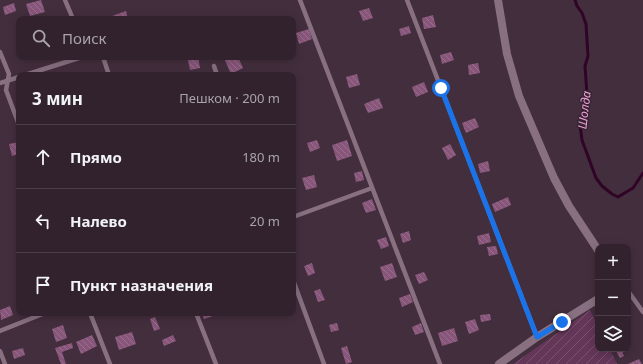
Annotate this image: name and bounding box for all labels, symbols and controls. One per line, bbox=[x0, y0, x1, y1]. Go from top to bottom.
search box bbox=[16, 16, 296, 60]
icon: search bbox=[30, 27, 52, 49]
text: Поиск bbox=[62, 28, 107, 48]
route start bbox=[432, 79, 450, 97]
text: 3 мин bbox=[32, 87, 83, 110]
text: Пешком · 200 m bbox=[179, 89, 280, 107]
water label: Шолда bbox=[573, 90, 595, 130]
icon: ahead bbox=[32, 146, 54, 168]
text: Прямо bbox=[70, 147, 122, 167]
text: 180 m bbox=[242, 148, 280, 166]
icon: left bbox=[32, 210, 54, 232]
text: Налево bbox=[70, 211, 127, 231]
text: 20 m bbox=[250, 212, 280, 230]
map controls bbox=[595, 244, 631, 352]
button: + bbox=[595, 244, 631, 280]
icon: arrive bbox=[32, 274, 54, 296]
text: Пункт назначения bbox=[70, 275, 213, 295]
button: − bbox=[595, 280, 631, 316]
route end bbox=[553, 313, 571, 331]
button: layers bbox=[595, 316, 631, 352]

